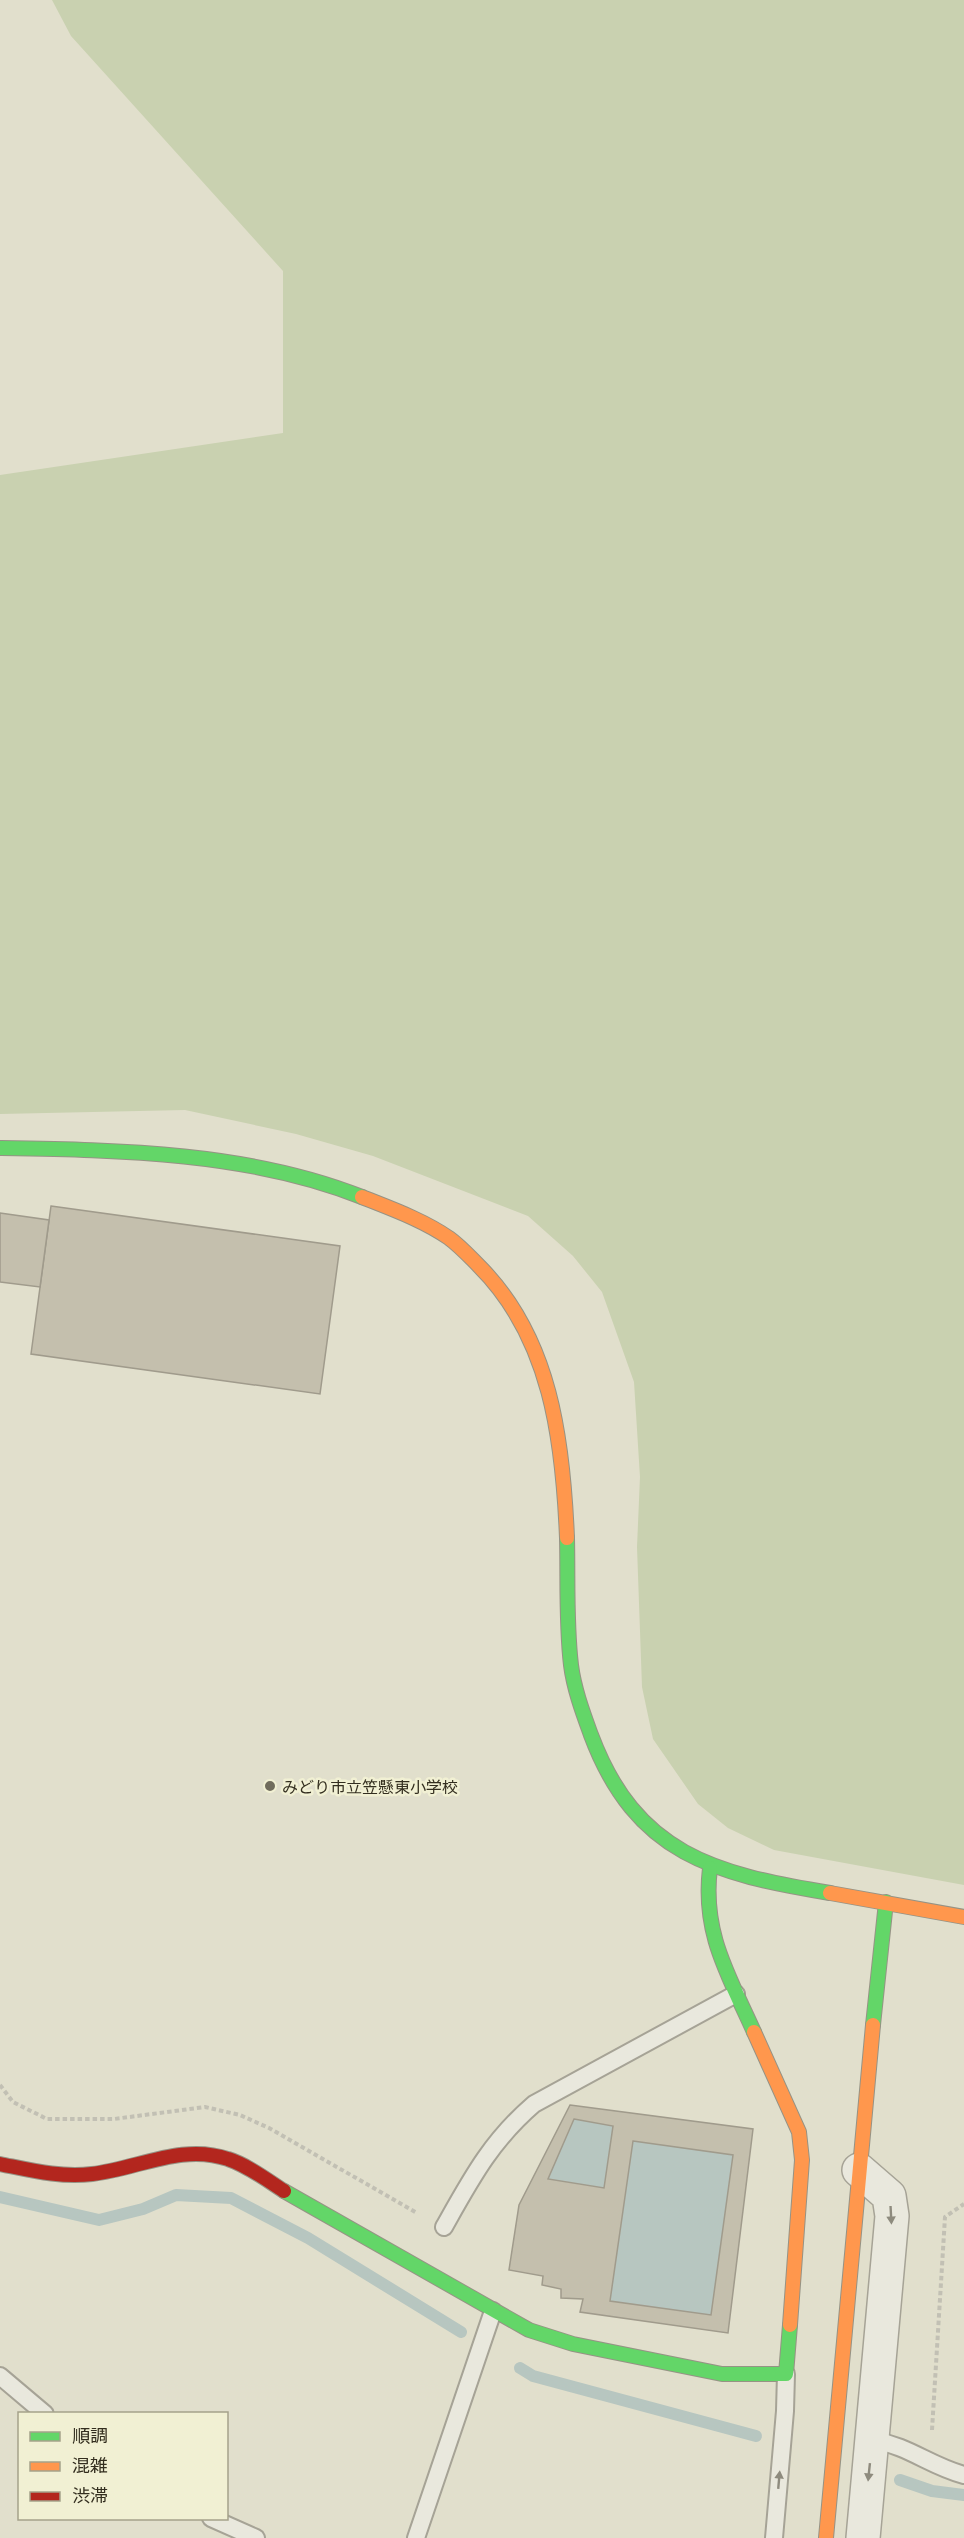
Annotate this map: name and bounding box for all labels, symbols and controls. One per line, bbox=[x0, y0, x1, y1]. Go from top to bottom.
place label: みどり市立笠懸東小学校 bbox=[282, 1776, 458, 1797]
marker: みどり市立笠懸東小学校 bbox=[263, 1779, 277, 1793]
one-way arrow bbox=[886, 2206, 896, 2225]
legend bbox=[18, 2412, 228, 2520]
text: 順調 bbox=[72, 2423, 108, 2447]
text: 混雑 bbox=[72, 2453, 108, 2477]
one-way arrow bbox=[864, 2462, 874, 2481]
one-way arrow bbox=[774, 2470, 784, 2489]
text: 渋滞 bbox=[72, 2483, 108, 2507]

